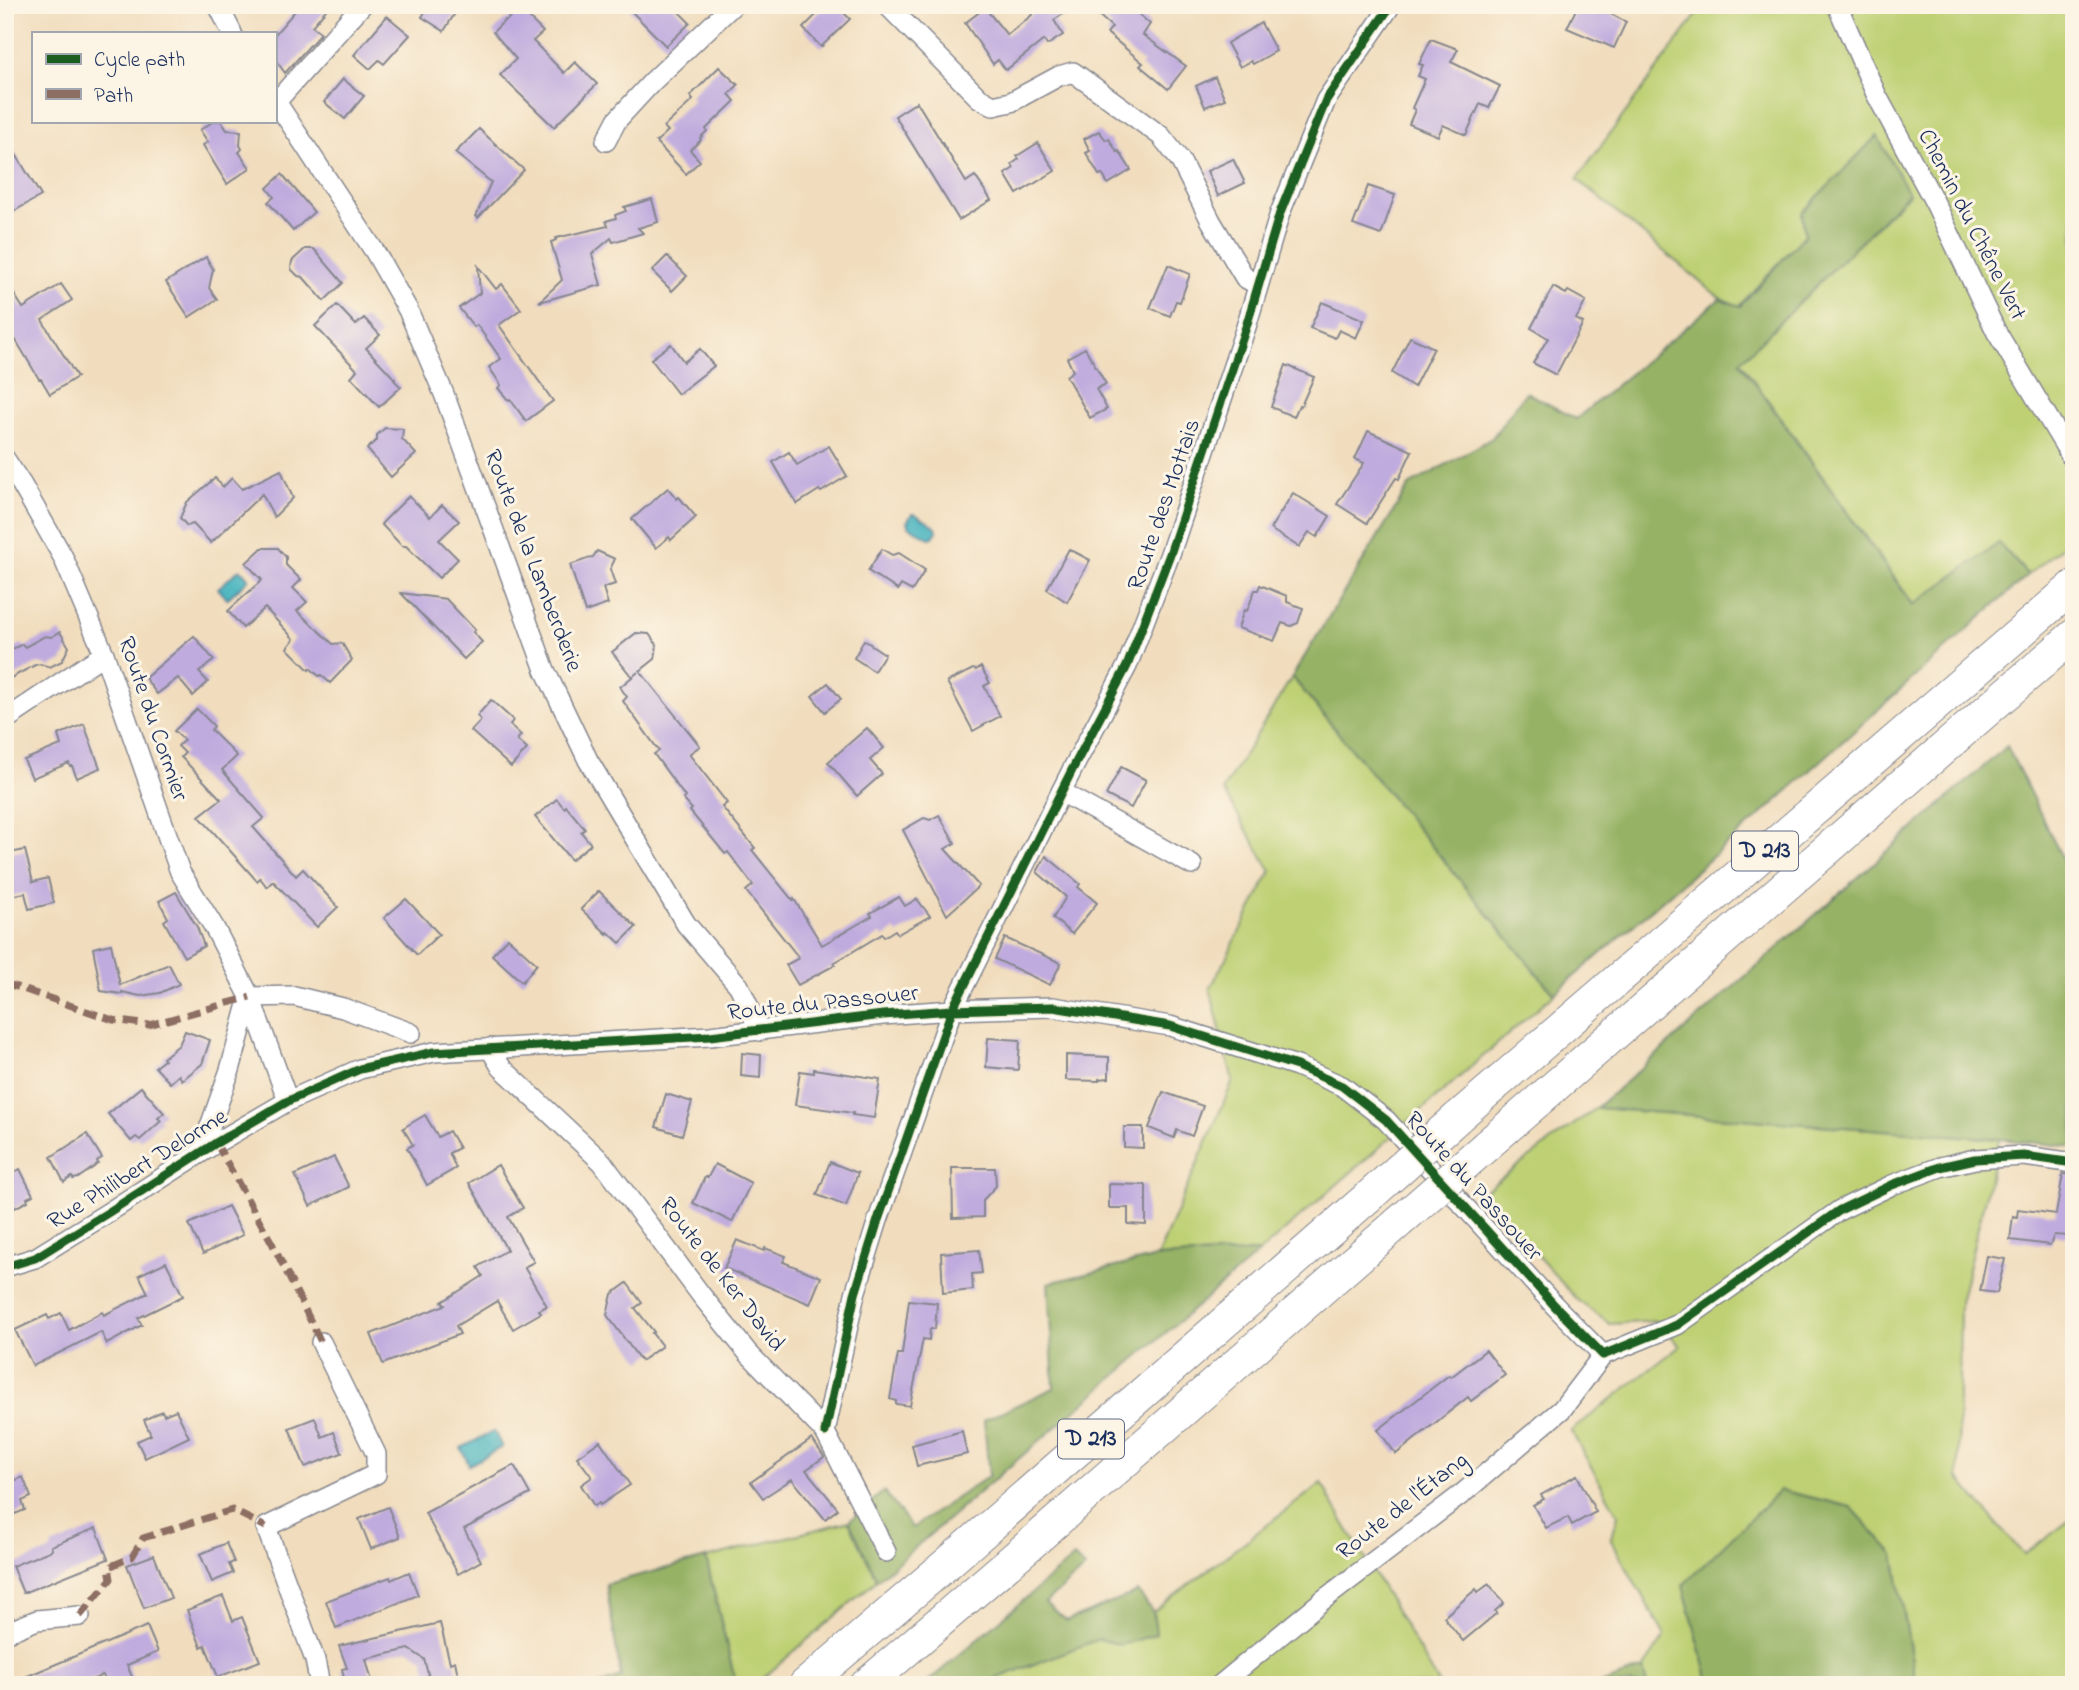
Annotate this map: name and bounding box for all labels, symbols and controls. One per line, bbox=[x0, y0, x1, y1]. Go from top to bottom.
legend bbox=[32, 32, 276, 122]
text: Cycle path bbox=[94, 46, 185, 78]
text: Path bbox=[94, 82, 133, 112]
street label: Chemin du Chêne Vert bbox=[1908, 123, 2034, 327]
street label: Route des Mottais bbox=[1119, 415, 1211, 595]
street label: Route de la Lamberderie bbox=[473, 445, 591, 677]
street label: Route du Cormier bbox=[108, 632, 197, 806]
road number: D 213 bbox=[1732, 832, 1798, 870]
street label: Route du Passouer bbox=[726, 977, 921, 1031]
street label: Rue Philibert Delorme bbox=[41, 1100, 235, 1240]
street label: Route du Passouer bbox=[1396, 1104, 1550, 1270]
street label: Route de Ker David bbox=[649, 1190, 793, 1360]
road number: D 213 bbox=[1058, 1420, 1124, 1458]
street label: Route de l'Étang bbox=[1329, 1444, 1477, 1570]

